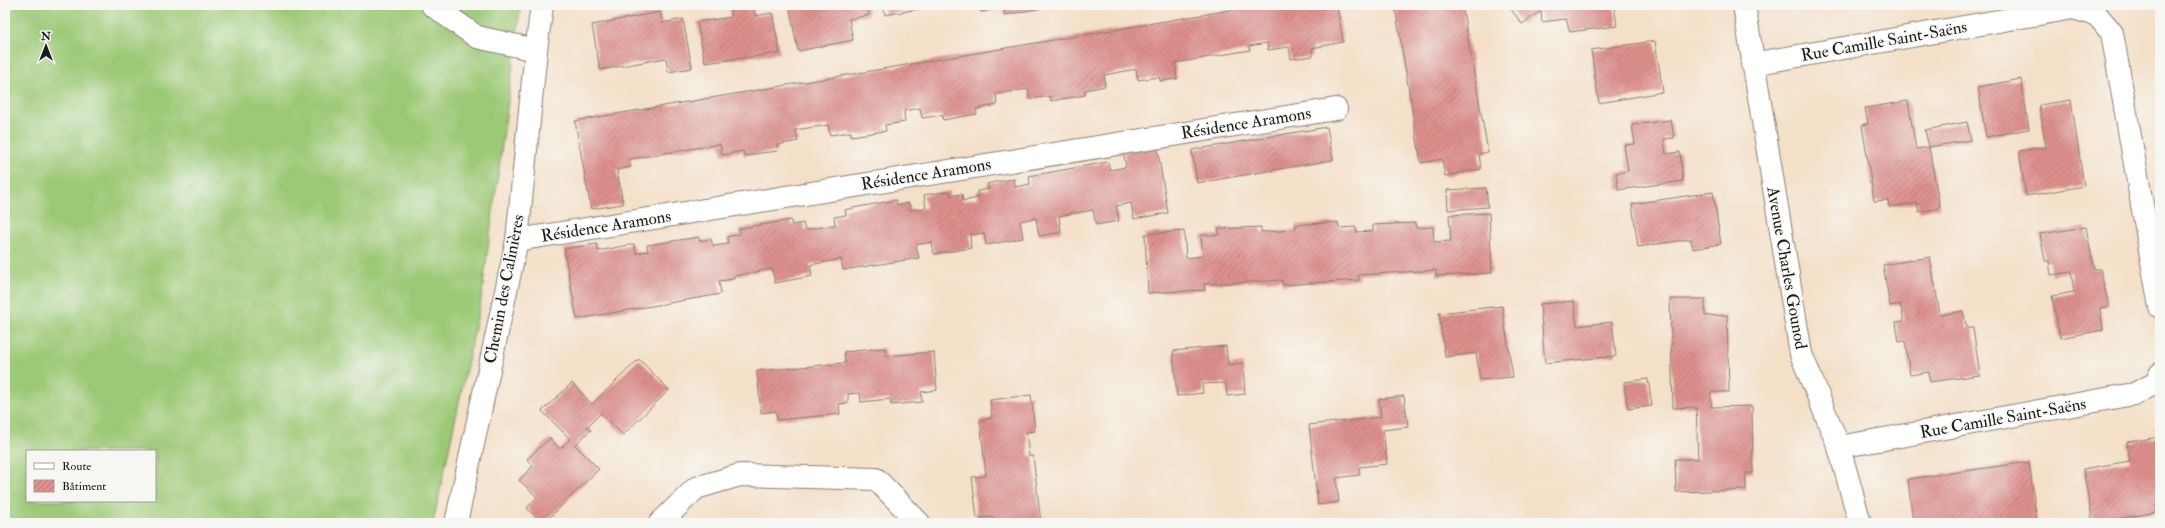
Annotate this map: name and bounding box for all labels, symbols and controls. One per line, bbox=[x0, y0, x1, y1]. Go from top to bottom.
street label: Rue Camille Saint-Saëns bbox=[1799, 16, 1969, 66]
north arrow bbox=[26, 26, 66, 66]
text: N bbox=[40, 30, 52, 43]
street label: Résidence Aramons bbox=[1180, 102, 1313, 144]
street label: Résidence Aramons bbox=[860, 153, 993, 195]
street label: Avenue Charles Gounod bbox=[1762, 184, 1812, 352]
street label: Résidence Aramons bbox=[540, 205, 673, 247]
street label: Chemin des Calinières bbox=[479, 213, 529, 365]
street label: Rue Camille Saint-Saëns bbox=[1918, 393, 2088, 443]
legend bbox=[26, 450, 156, 502]
text: Route bbox=[62, 459, 91, 474]
text: Bâtiment bbox=[62, 479, 106, 494]

